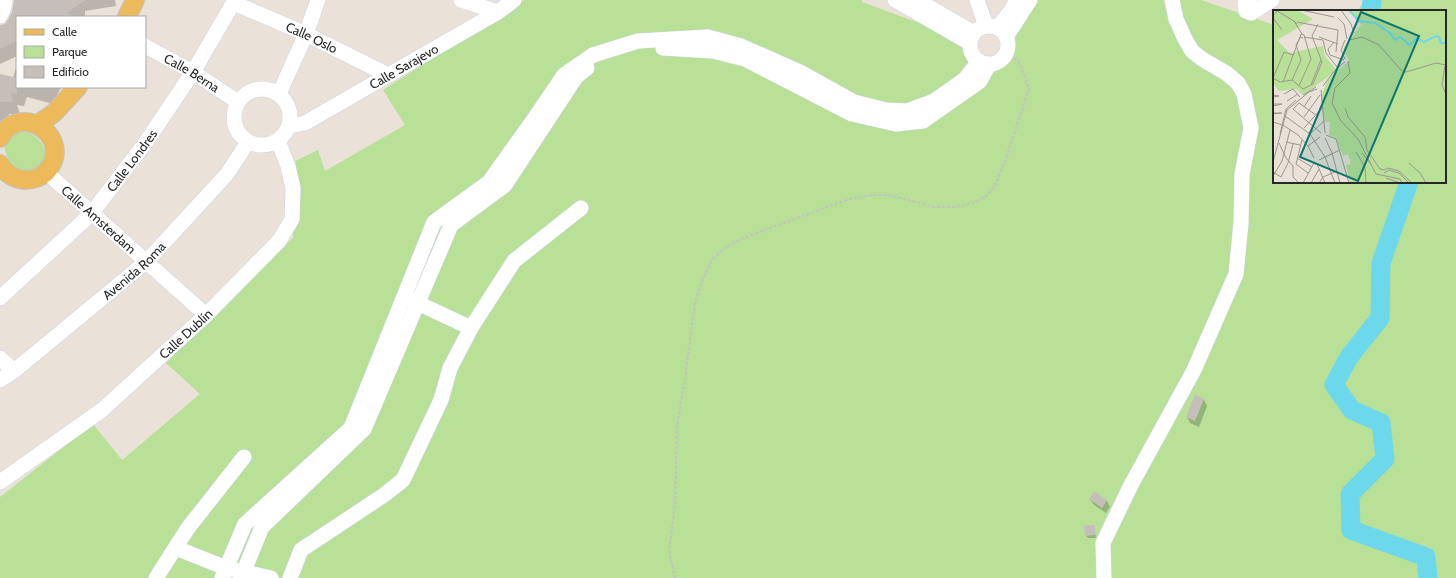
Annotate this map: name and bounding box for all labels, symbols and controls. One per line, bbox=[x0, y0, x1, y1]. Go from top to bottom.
inset map bbox=[1273, 10, 1446, 183]
legend bbox=[16, 16, 146, 88]
street label: Calle Oslo bbox=[283, 18, 340, 57]
text: Calle bbox=[52, 24, 77, 39]
street label: Calle Sarajevo bbox=[366, 40, 441, 92]
text: Parque bbox=[52, 44, 87, 59]
street label: Calle Berna bbox=[161, 50, 223, 96]
text: Edificio bbox=[52, 64, 89, 79]
street label: Calle Londres bbox=[103, 126, 161, 195]
street label: Calle Amsterdam bbox=[58, 182, 140, 257]
street label: Avenida Roma bbox=[99, 238, 169, 303]
street label: Calle Dublín bbox=[156, 305, 216, 362]

